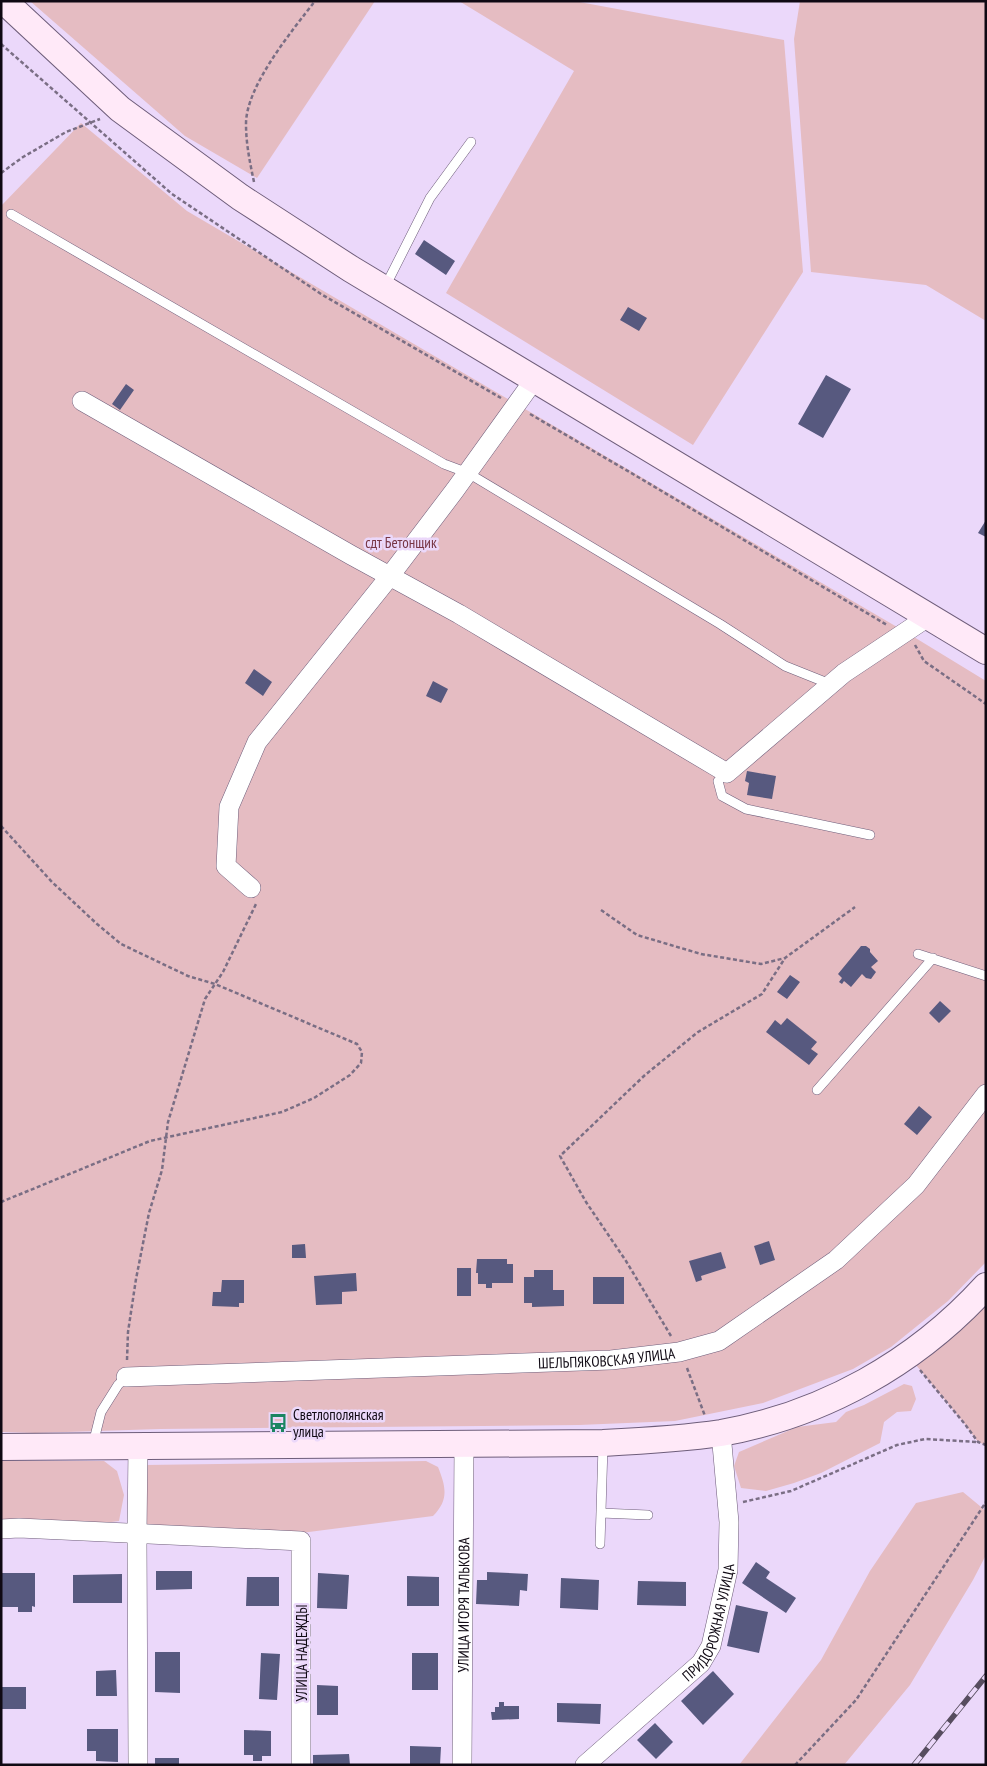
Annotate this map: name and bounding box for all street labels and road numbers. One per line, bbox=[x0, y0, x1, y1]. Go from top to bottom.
street label: ШЕЛЬПЯКОВСКАЯ УЛИЦА bbox=[538, 1343, 677, 1372]
street label: УЛИЦА ИГОРЯ ТАЛЬКОВА bbox=[453, 1536, 473, 1673]
street label: ПРИДОРОЖНАЯ УЛИЦА bbox=[678, 1563, 738, 1685]
street label: УЛИЦА НАДЕЖДЫ bbox=[292, 1604, 311, 1702]

